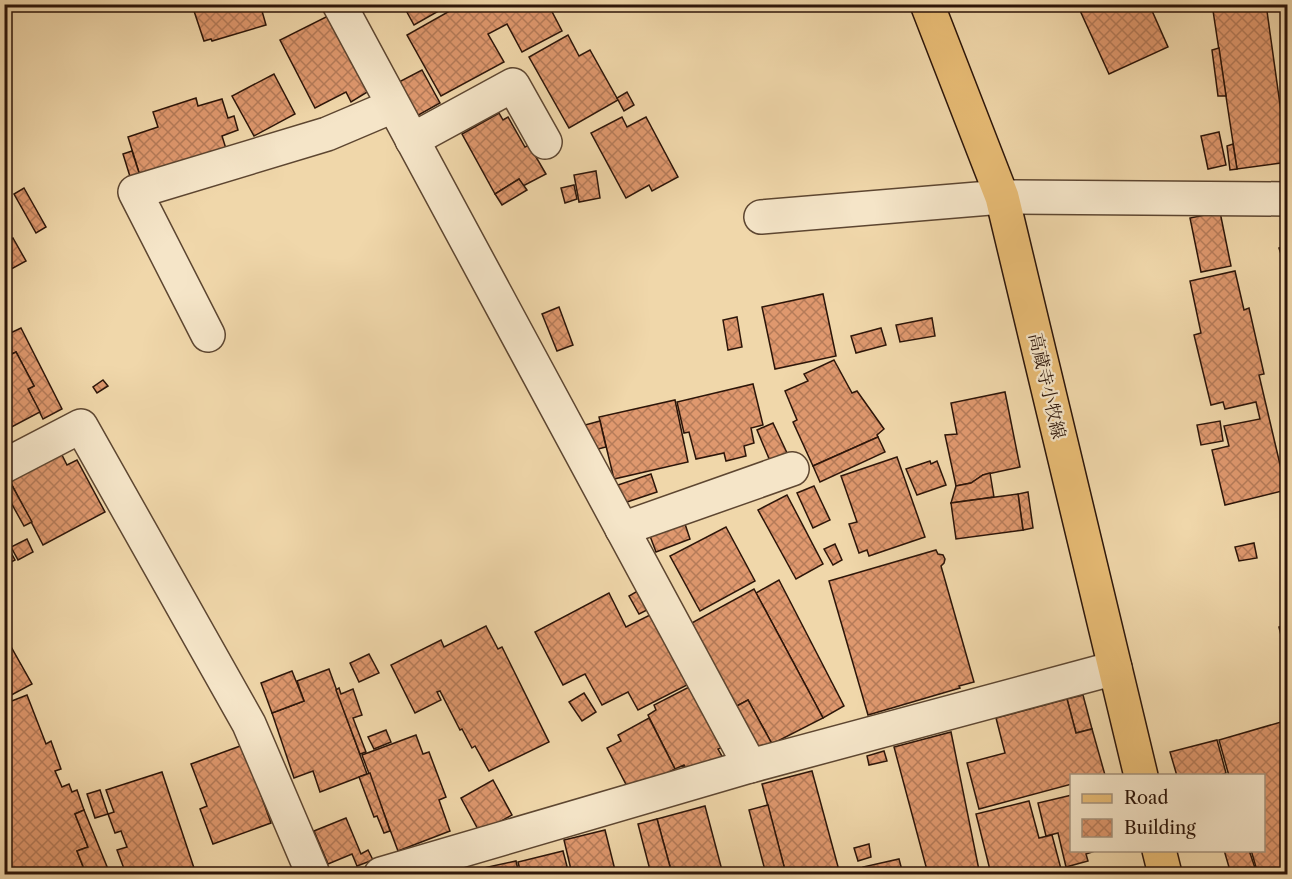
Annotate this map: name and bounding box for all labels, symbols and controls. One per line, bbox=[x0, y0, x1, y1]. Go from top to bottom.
street label: 高蔵寺小牧線 bbox=[1024, 331, 1070, 441]
legend bbox=[1070, 774, 1265, 852]
text: Road bbox=[1124, 787, 1169, 809]
text: Building bbox=[1124, 817, 1196, 839]

